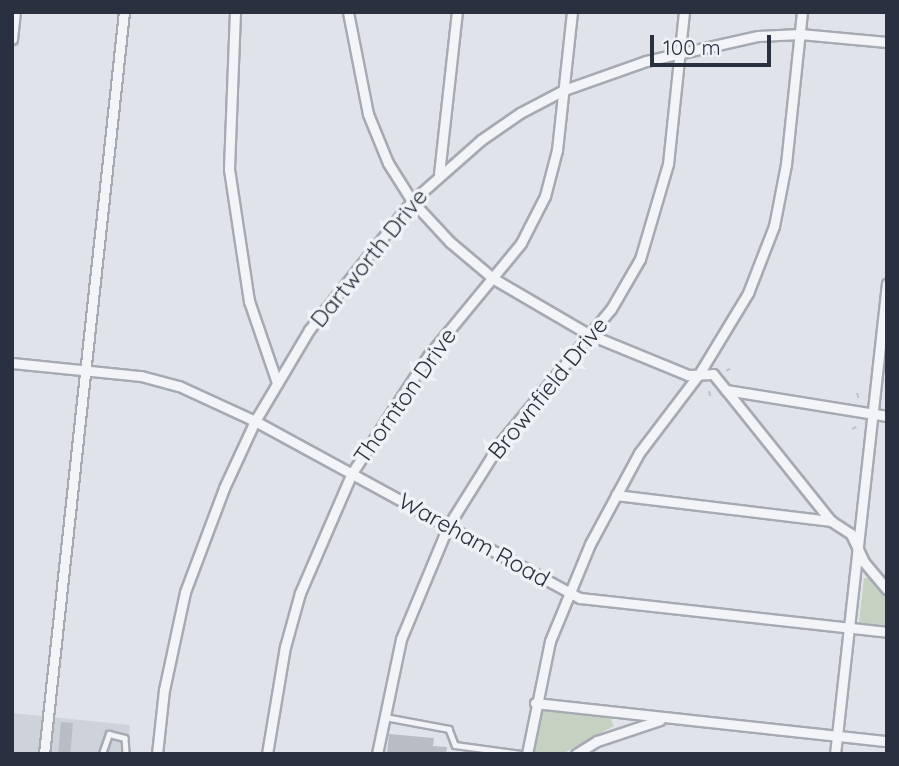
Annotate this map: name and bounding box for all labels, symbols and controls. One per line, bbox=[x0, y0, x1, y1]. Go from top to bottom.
scale bar bbox=[654, 21, 775, 65]
text: 100 m bbox=[663, 34, 721, 60]
street label: Dartworth Drive bbox=[305, 183, 433, 333]
street label: Brownfield Drive bbox=[482, 311, 614, 465]
street label: Thornton Drive bbox=[348, 323, 462, 469]
street label: Wareham Road bbox=[394, 487, 554, 593]

